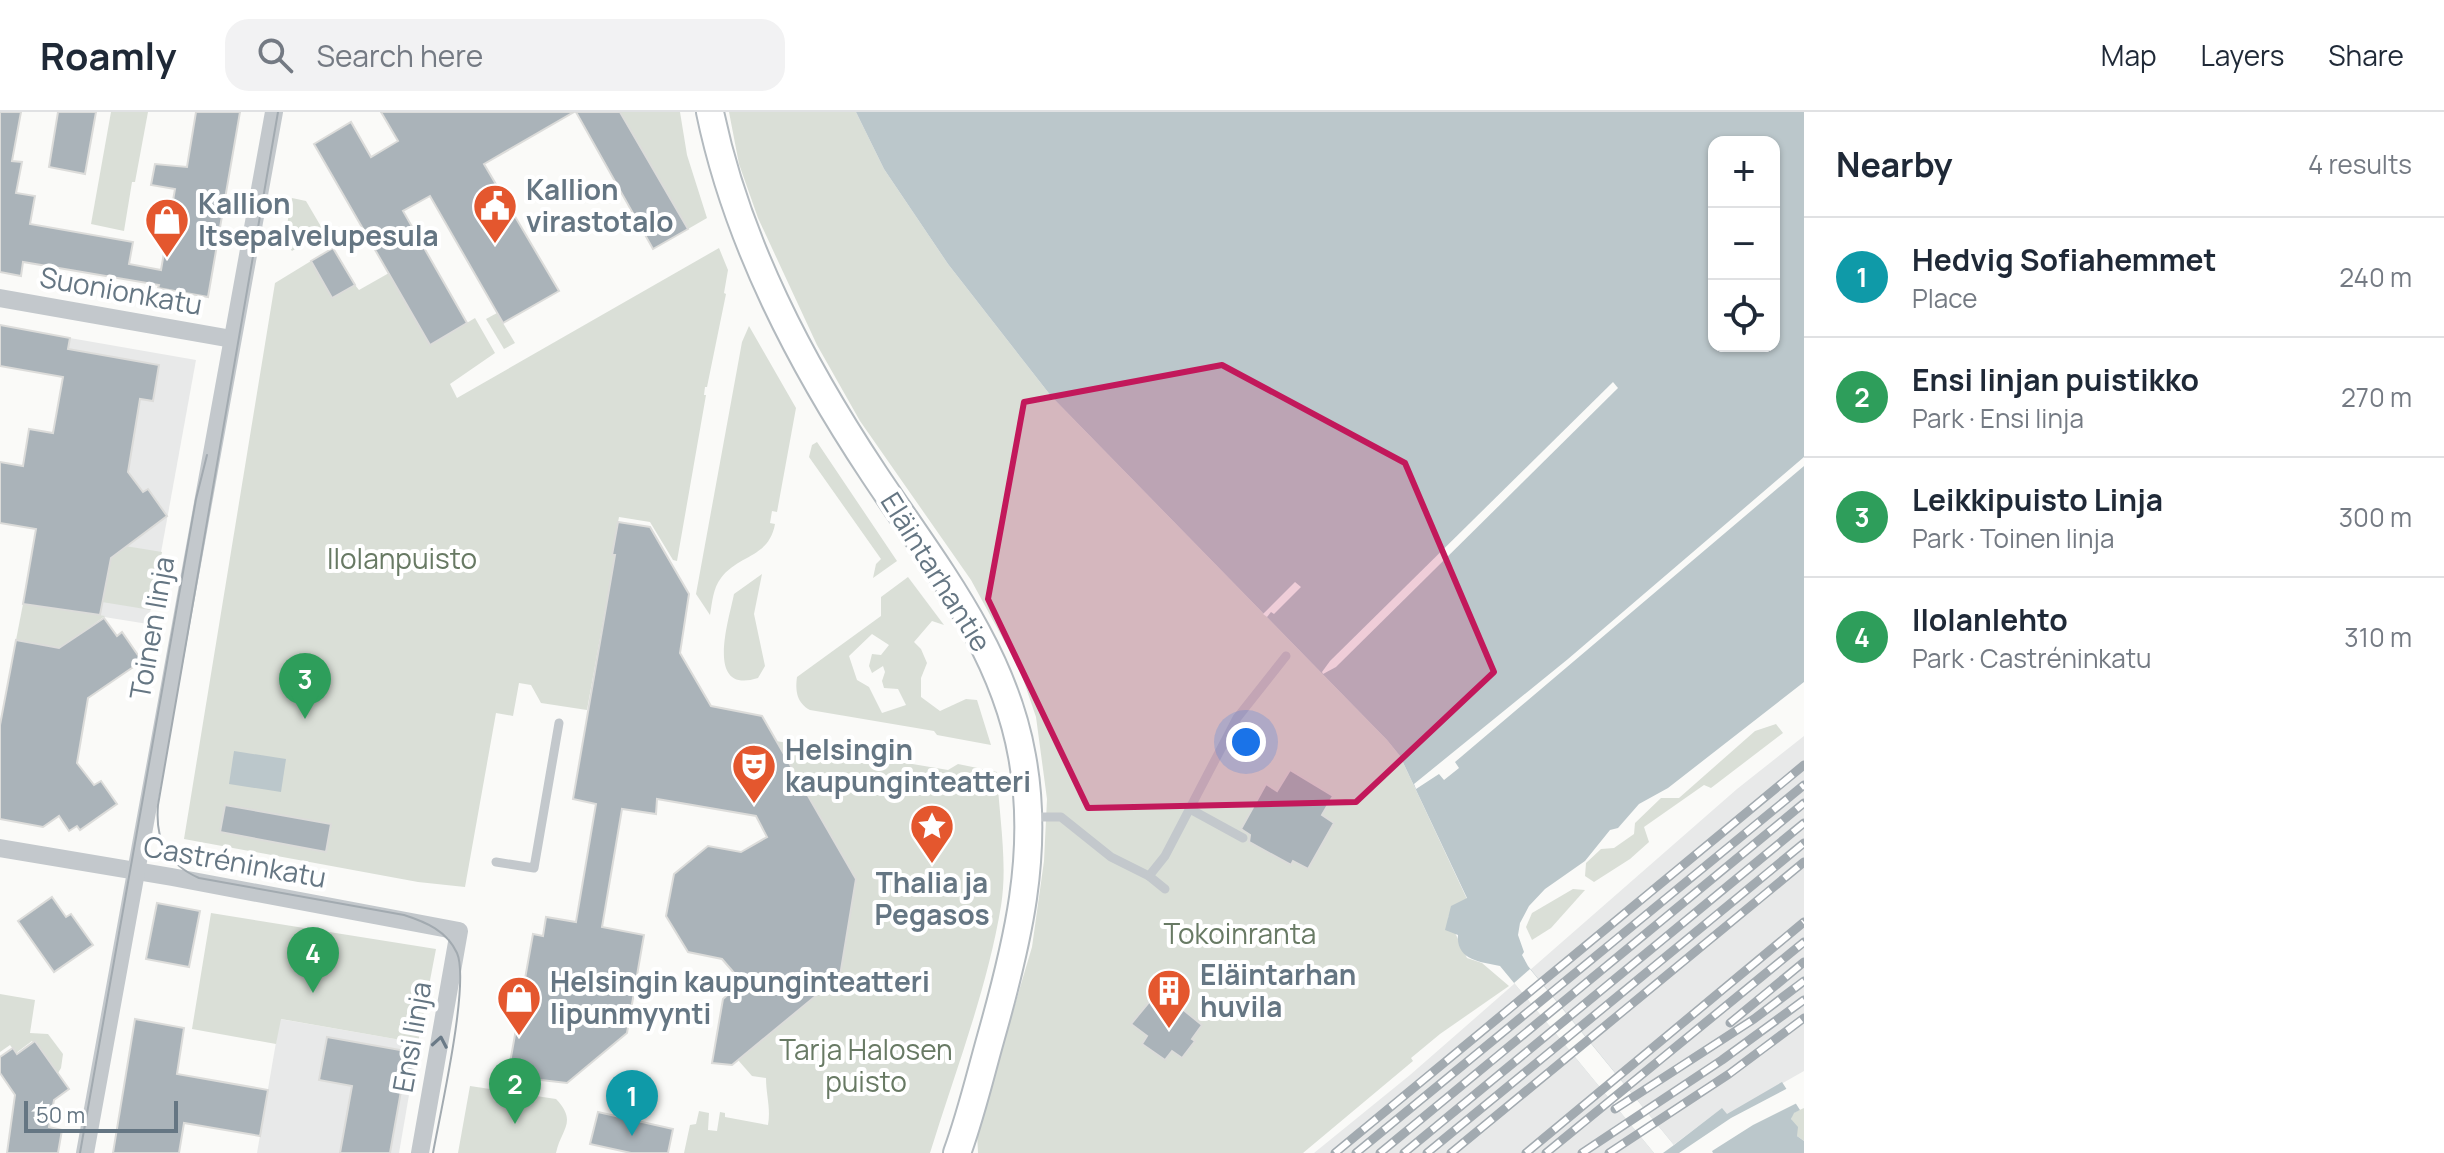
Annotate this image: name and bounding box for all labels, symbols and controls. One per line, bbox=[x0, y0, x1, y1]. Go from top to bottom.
search box bbox=[225, 19, 785, 91]
text: Roamly bbox=[40, 29, 177, 81]
icon: search bbox=[253, 33, 297, 77]
text: Search here bbox=[317, 35, 483, 76]
text: Map bbox=[2101, 36, 2157, 74]
text: Layers bbox=[2201, 36, 2284, 74]
text: Share bbox=[2328, 36, 2404, 74]
map controls bbox=[1708, 136, 1780, 352]
button: + bbox=[1708, 136, 1780, 208]
text: Nearby bbox=[1836, 141, 1952, 187]
text: 4 results bbox=[2308, 146, 2412, 182]
place label: Kallion virastotalo bbox=[526, 170, 674, 240]
public building icon: Kallion virastotalo bbox=[471, 182, 519, 245]
place label: Kallion Itsepalvelupesula bbox=[198, 184, 439, 254]
shop icon: Kallion Itsepalvelupesula bbox=[143, 196, 191, 259]
button: − bbox=[1708, 208, 1780, 280]
text: Hedvig Sofiahemmet bbox=[1912, 239, 2217, 280]
street label: Suonionkatu bbox=[37, 257, 205, 323]
text: 1 bbox=[1856, 259, 1868, 295]
text: 240 m bbox=[2339, 259, 2412, 295]
button: locate bbox=[1708, 280, 1780, 352]
text: Place bbox=[1912, 280, 1977, 316]
text: Ensi linjan puistikko bbox=[1912, 359, 2199, 400]
text: 2 bbox=[1854, 379, 1870, 415]
text: 270 m bbox=[2341, 379, 2412, 415]
text: Park · Ensi linja bbox=[1912, 400, 2084, 436]
text: Leikkipuisto Linja bbox=[1912, 479, 2163, 520]
street label: Eläintarhantie bbox=[873, 485, 1001, 658]
text: 3 bbox=[1854, 499, 1870, 535]
text: 300 m bbox=[2339, 499, 2412, 535]
text: Park · Toinen linja bbox=[1912, 520, 2114, 556]
park label: Ilolanpuisto bbox=[327, 539, 477, 577]
street label: Toinen linja bbox=[120, 553, 182, 702]
text: Ilolanlehto bbox=[1912, 599, 2068, 640]
text: 4 bbox=[1854, 619, 1870, 655]
text: 310 m bbox=[2344, 619, 2412, 655]
text: Park · Castréninkatu bbox=[1912, 640, 2152, 676]
pin: 3 bbox=[279, 653, 331, 719]
your location bbox=[1226, 722, 1266, 762]
place label: Helsingin kaupunginteatteri bbox=[785, 730, 1031, 800]
theatre icon: Helsingin kaupunginteatteri bbox=[730, 742, 778, 805]
place icon: Thalia ja Pegasos bbox=[908, 802, 956, 865]
street label: Castréninkatu bbox=[141, 826, 329, 896]
place label: Thalia ja Pegasos bbox=[874, 863, 990, 933]
park label: Tokoinranta bbox=[1164, 914, 1316, 952]
pin: 4 bbox=[287, 927, 339, 993]
place label: Eläintarhan huvila bbox=[1200, 955, 1356, 1025]
place label: Helsingin kaupunginteatteri lipunmyynti bbox=[550, 962, 930, 1032]
building icon: Eläintarhan huvila bbox=[1145, 967, 1193, 1030]
shop icon: Helsingin kaupunginteatteri lipunmyynti bbox=[495, 974, 543, 1037]
street label: Ensi linja bbox=[383, 979, 439, 1095]
park label: Tarja Halosen puisto bbox=[779, 1030, 953, 1100]
one-way arrow bbox=[430, 1035, 447, 1049]
pin: 2 bbox=[489, 1058, 541, 1124]
pin: 1 bbox=[606, 1070, 658, 1136]
scale bar bbox=[24, 1097, 178, 1133]
text: 50 m bbox=[36, 1100, 85, 1130]

